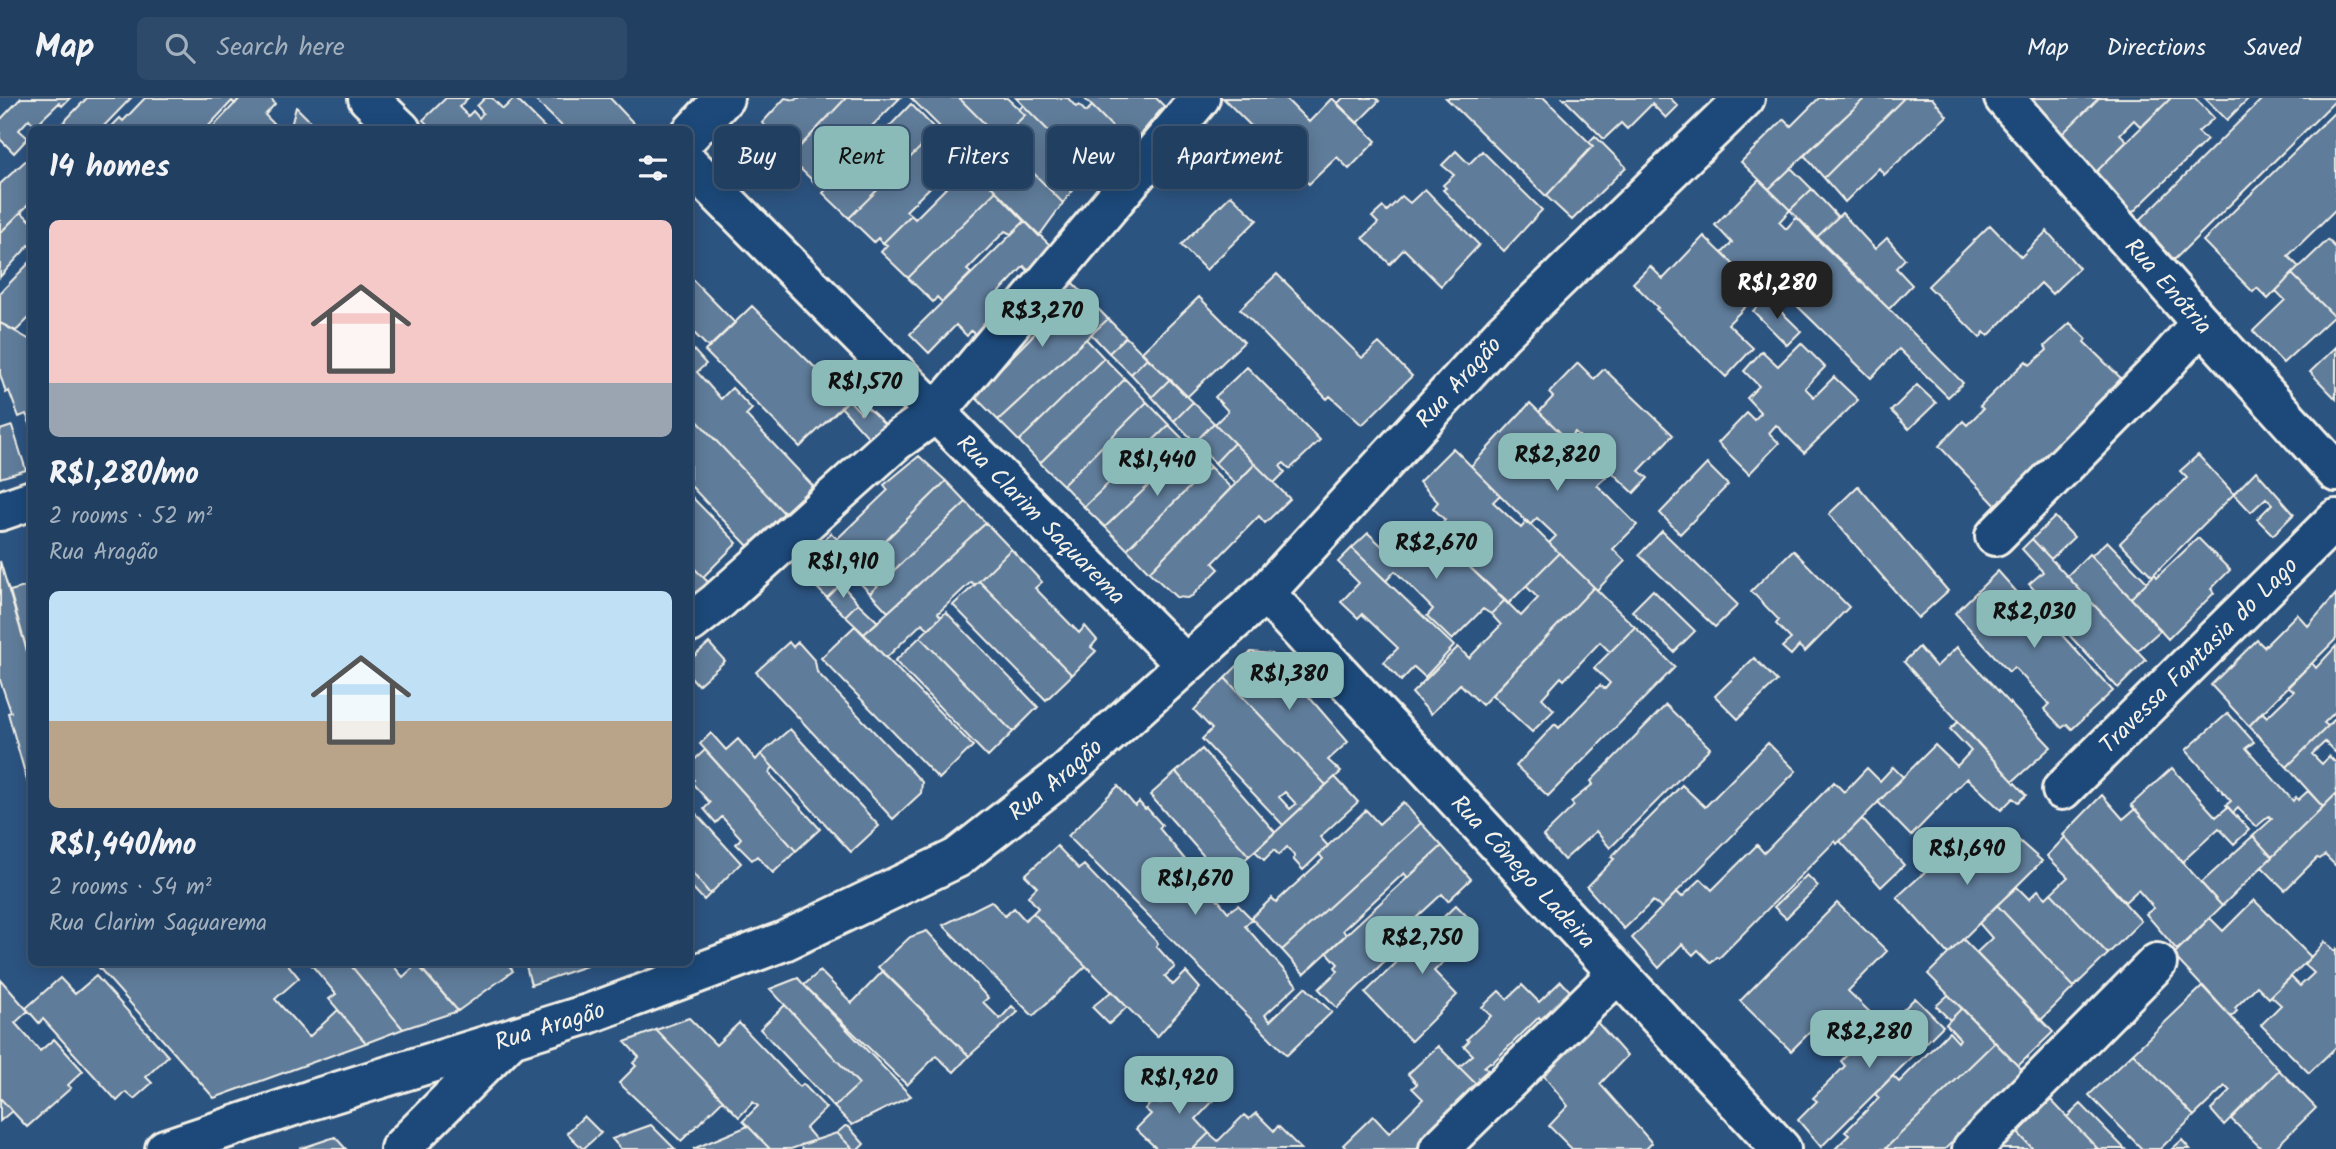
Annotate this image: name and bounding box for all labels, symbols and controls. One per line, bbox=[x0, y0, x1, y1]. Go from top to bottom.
search box bbox=[137, 17, 627, 80]
text: Map bbox=[35, 22, 95, 75]
text: Search here bbox=[217, 27, 345, 69]
icon: search bbox=[161, 29, 199, 67]
text: Map bbox=[2027, 29, 2069, 68]
text: Directions bbox=[2107, 29, 2206, 68]
text: Saved bbox=[2244, 29, 2301, 68]
chip: Buy bbox=[714, 126, 800, 189]
chip: Rent bbox=[814, 126, 909, 189]
chip: Filters bbox=[923, 126, 1033, 189]
chip: New bbox=[1047, 126, 1139, 189]
chip: Apartment bbox=[1153, 126, 1307, 189]
text: 14 homes bbox=[49, 144, 170, 192]
icon: filters bbox=[634, 149, 672, 187]
street label: Rua Enótria bbox=[2114, 230, 2221, 345]
pin: R$1,280 bbox=[1712, 262, 1842, 321]
icon: home bbox=[298, 266, 424, 392]
text: R$1,280 bbox=[1737, 266, 1817, 302]
pin: R$3,270 bbox=[977, 289, 1107, 349]
text: R$3,270 bbox=[1001, 294, 1083, 330]
street label: Rua Aragão bbox=[1407, 327, 1512, 438]
pin: R$1,570 bbox=[800, 360, 930, 420]
text: R$1,570 bbox=[828, 365, 902, 401]
street label: Rua Clarim Saquarema bbox=[946, 426, 1134, 615]
pin: R$2,820 bbox=[1492, 434, 1622, 493]
pin: R$1,440 bbox=[1092, 438, 1222, 498]
text: R$2,820 bbox=[1514, 438, 1600, 474]
text: R$1,440 bbox=[1118, 443, 1196, 479]
text: R$1,280/mo bbox=[49, 451, 199, 499]
text: 2 rooms · 52 m² bbox=[49, 499, 212, 535]
pin: R$2,670 bbox=[1371, 522, 1501, 581]
text: R$2,670 bbox=[1395, 526, 1477, 562]
text: Rua Aragão bbox=[49, 535, 158, 571]
pin: R$1,910 bbox=[778, 540, 908, 600]
text: R$1,910 bbox=[808, 545, 878, 581]
street label: Travessa Fantasia do Lago bbox=[2091, 548, 2308, 764]
pin: R$2,030 bbox=[1969, 590, 2099, 650]
text: R$2,030 bbox=[1992, 595, 2076, 631]
icon: home bbox=[298, 637, 424, 763]
pin: R$1,380 bbox=[1224, 652, 1354, 712]
text: R$1,380 bbox=[1250, 657, 1328, 693]
street label: Rua Aragão bbox=[1000, 729, 1113, 832]
street label: Rua Cônego Ladeira bbox=[1440, 786, 1604, 959]
text: R$1,440/mo bbox=[49, 822, 197, 870]
pin: R$1,690 bbox=[1902, 828, 2032, 887]
text: R$1,690 bbox=[1929, 832, 2005, 868]
pin: R$1,670 bbox=[1130, 858, 1260, 917]
text: R$1,670 bbox=[1157, 862, 1233, 898]
text: 2 rooms · 54 m² bbox=[49, 870, 212, 906]
text: Rua Clarim Saquarema bbox=[49, 906, 267, 942]
pin: R$2,750 bbox=[1357, 916, 1487, 976]
text: R$2,750 bbox=[1381, 921, 1463, 957]
street label: Rua Aragão bbox=[490, 991, 611, 1063]
pin: R$2,280 bbox=[1804, 1010, 1934, 1070]
text: R$2,280 bbox=[1826, 1015, 1912, 1051]
pin: R$1,920 bbox=[1114, 1056, 1244, 1116]
text: R$1,920 bbox=[1140, 1061, 1218, 1097]

